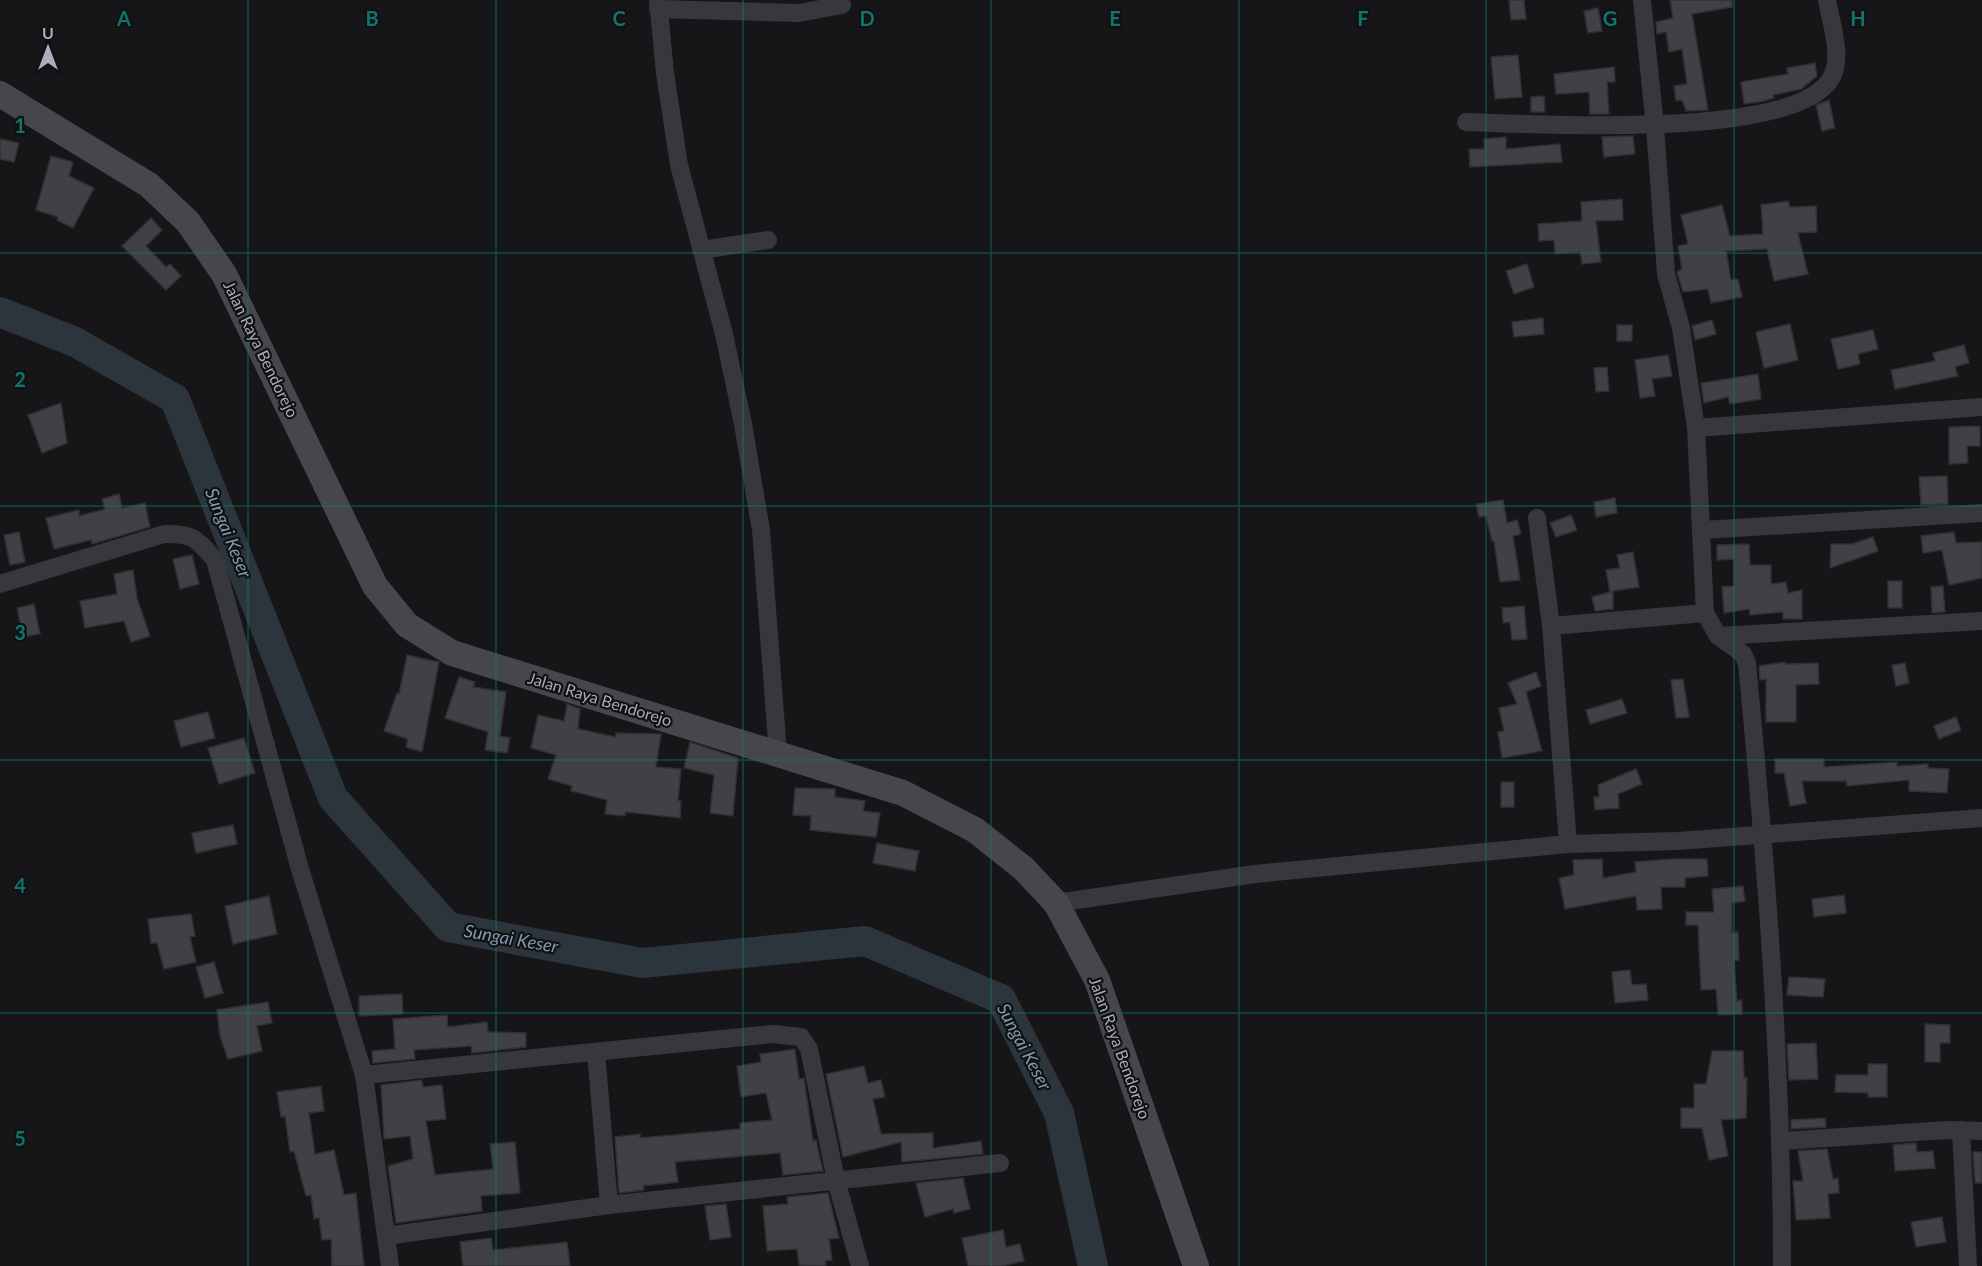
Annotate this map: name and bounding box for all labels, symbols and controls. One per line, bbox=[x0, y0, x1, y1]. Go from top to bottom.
text: A bbox=[116, 6, 131, 30]
text: B bbox=[365, 6, 379, 30]
text: C bbox=[612, 6, 626, 30]
text: D bbox=[859, 6, 875, 30]
text: E bbox=[1109, 6, 1121, 30]
text: F bbox=[1357, 6, 1369, 30]
text: G bbox=[1603, 6, 1617, 30]
text: H bbox=[1850, 6, 1866, 30]
north arrow bbox=[18, 18, 78, 78]
text: U bbox=[42, 23, 54, 42]
text: 1 bbox=[14, 113, 26, 137]
street label: Jalan Raya Bendorejo bbox=[220, 277, 303, 420]
text: 2 bbox=[14, 367, 26, 391]
water label: Sungai Keser bbox=[201, 484, 257, 582]
text: 3 bbox=[14, 620, 26, 644]
street label: Jalan Raya Bendorejo bbox=[526, 668, 674, 729]
text: 4 bbox=[14, 873, 26, 897]
water label: Sungai Keser bbox=[462, 919, 561, 957]
street label: Jalan Raya Bendorejo bbox=[1086, 974, 1155, 1121]
water label: Sungai Keser bbox=[993, 999, 1057, 1094]
text: 5 bbox=[14, 1126, 26, 1150]

